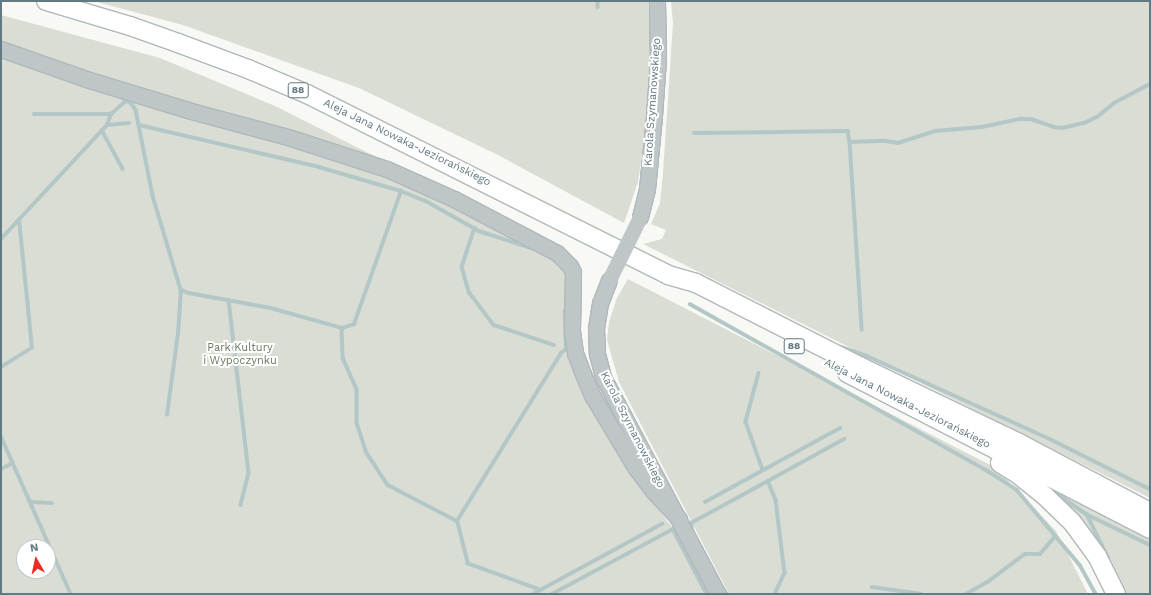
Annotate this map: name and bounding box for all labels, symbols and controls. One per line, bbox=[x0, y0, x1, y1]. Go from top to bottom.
street label: Karola Szymanowskiego bbox=[642, 37, 664, 167]
road number: 88 bbox=[287, 82, 309, 98]
street label: Aleja Jana Nowaka-Jeziorańskiego bbox=[321, 96, 493, 190]
road number: 88 bbox=[783, 338, 805, 354]
park label: Park Kultury i Wypoczynku bbox=[203, 342, 277, 368]
street label: Aleja Jana Nowaka-Jeziorańskiego bbox=[821, 356, 993, 452]
street label: Karola Szymanowskiego bbox=[597, 370, 667, 490]
north arrow bbox=[16, 539, 56, 579]
text: N bbox=[29, 541, 39, 555]

